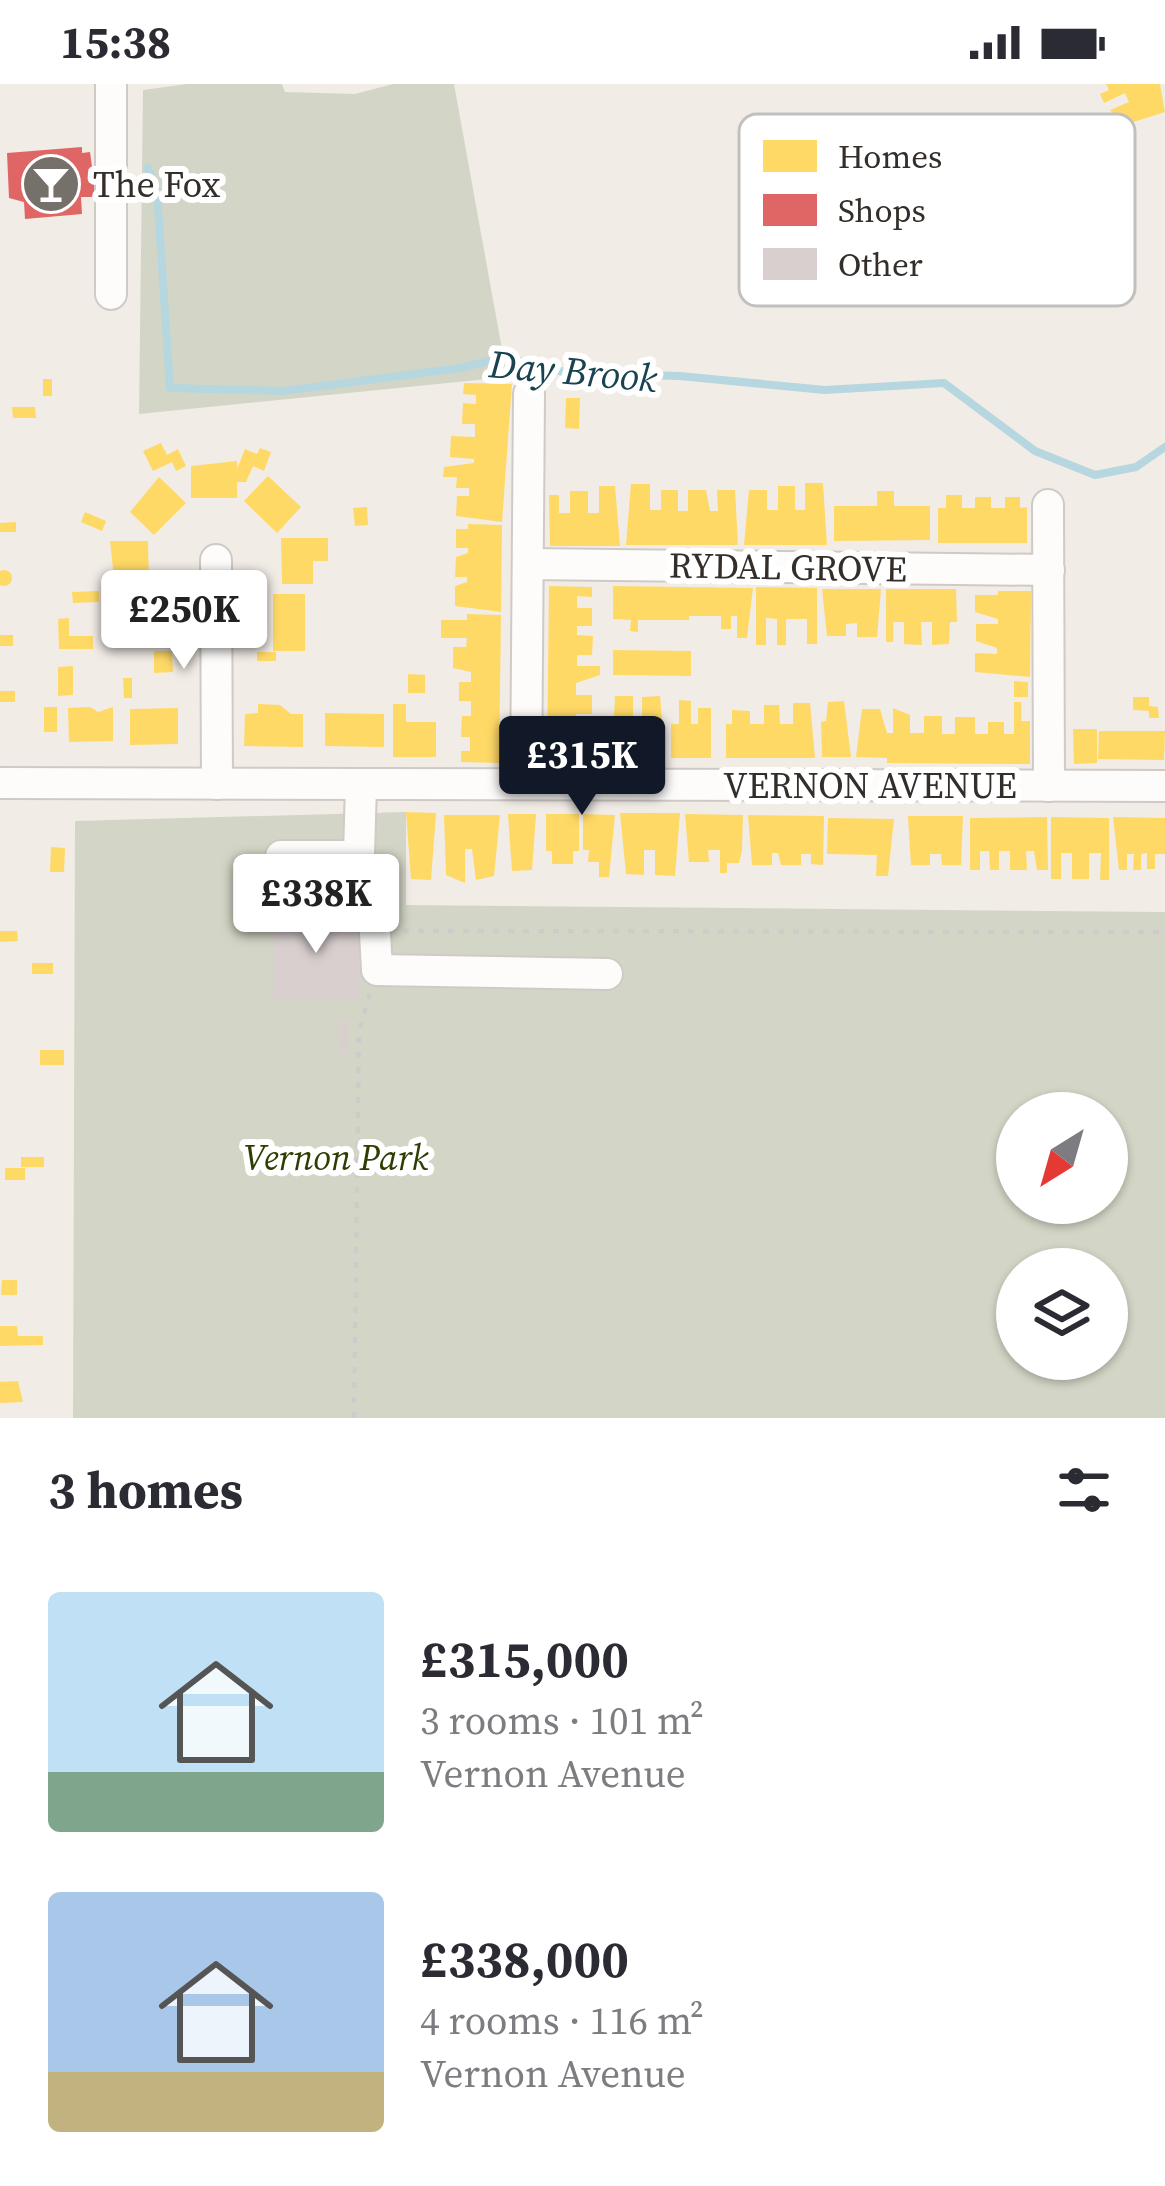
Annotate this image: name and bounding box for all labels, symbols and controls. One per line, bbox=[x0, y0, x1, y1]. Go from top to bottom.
text: 15:38 bbox=[60, 11, 171, 73]
legend bbox=[739, 114, 1135, 306]
text: Homes bbox=[838, 134, 942, 179]
bar icon: The Fox bbox=[20, 153, 82, 215]
place label: The Fox bbox=[93, 160, 221, 209]
text: Shops bbox=[838, 188, 926, 233]
text: Other bbox=[838, 242, 923, 287]
water label: Day Brook bbox=[486, 337, 660, 405]
street label: RYDAL GROVE bbox=[669, 540, 907, 594]
pin: £250K bbox=[100, 570, 268, 672]
text: £250K bbox=[128, 582, 240, 635]
pin: £315K bbox=[498, 716, 666, 818]
text: £315K bbox=[526, 728, 638, 781]
street label: VERNON AVENUE bbox=[723, 761, 1017, 810]
pin: £338K bbox=[232, 854, 400, 956]
text: £338K bbox=[260, 866, 372, 919]
north arrow bbox=[996, 1092, 1128, 1224]
map controls bbox=[996, 1092, 1128, 1380]
park label: Vernon Park bbox=[243, 1133, 430, 1182]
button: layers bbox=[996, 1248, 1128, 1380]
text: 3 homes bbox=[48, 1455, 243, 1525]
icon: filters bbox=[1051, 1457, 1117, 1523]
text: £315,000 bbox=[420, 1624, 629, 1694]
icon: home bbox=[144, 1640, 288, 1784]
text: 3 rooms · 101 m² bbox=[420, 1694, 704, 1747]
text: Vernon Avenue bbox=[420, 1747, 686, 1800]
text: £338,000 bbox=[420, 1924, 629, 1994]
icon: home bbox=[144, 1940, 288, 2084]
text: 4 rooms · 116 m² bbox=[420, 1994, 704, 2047]
text: Vernon Avenue bbox=[420, 2047, 686, 2100]

